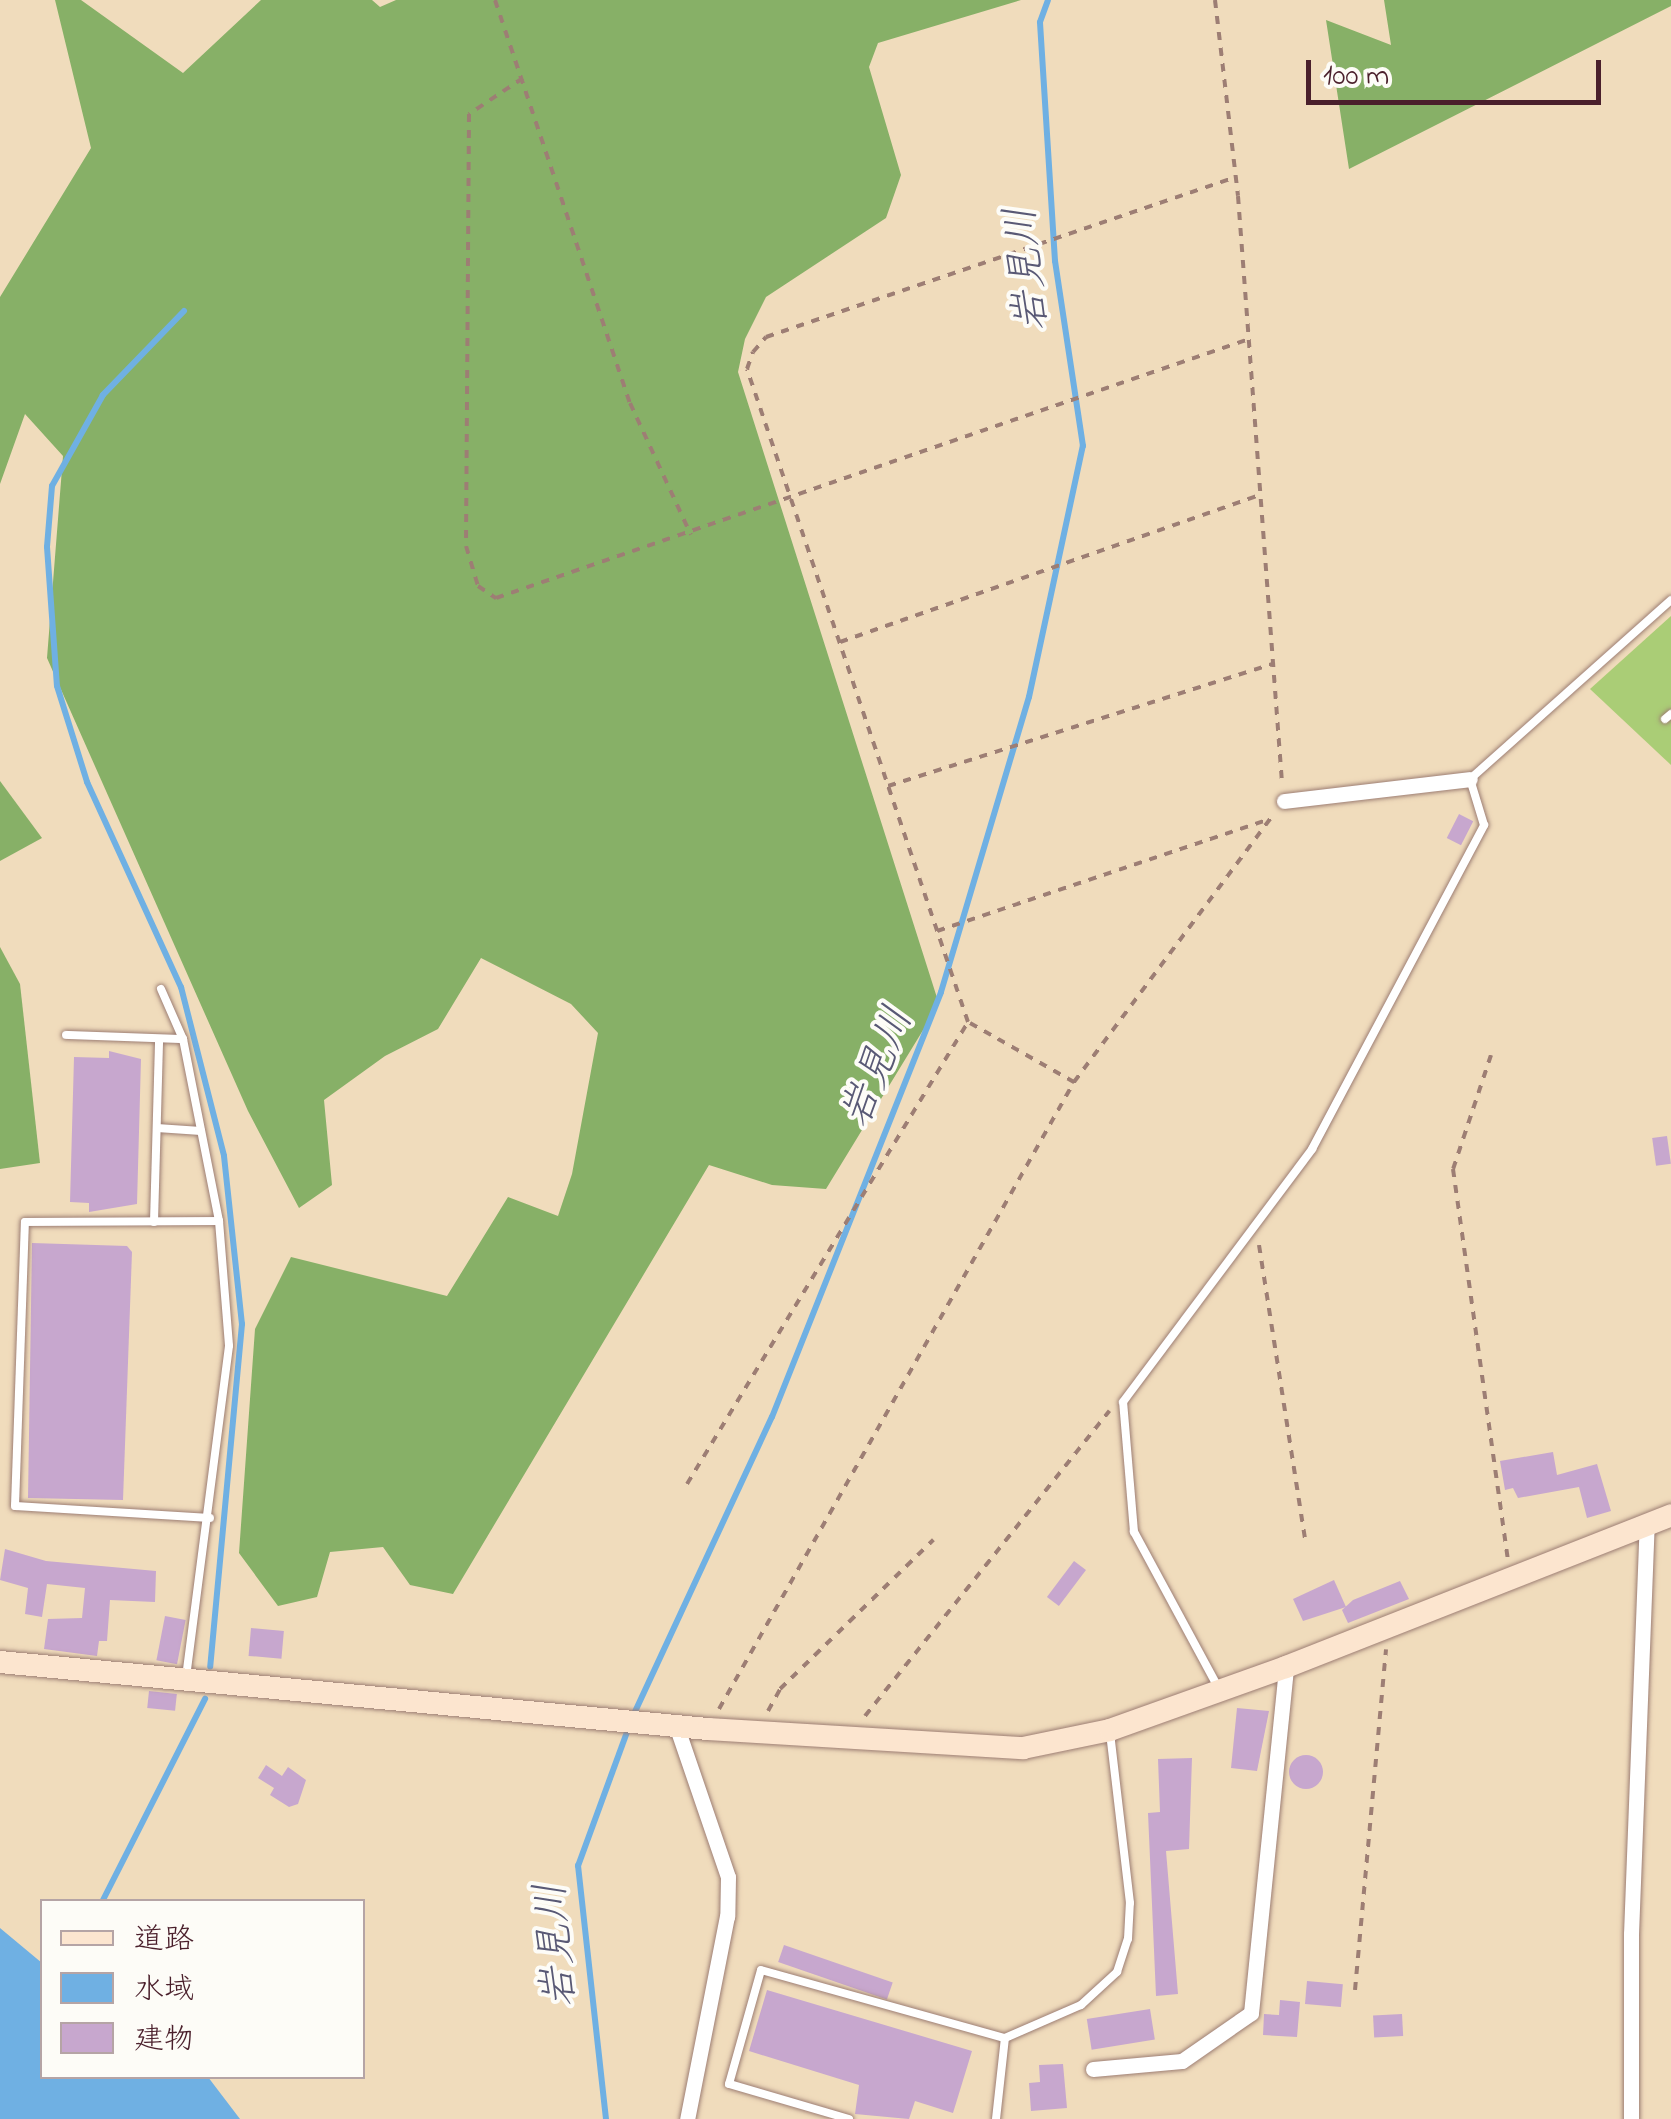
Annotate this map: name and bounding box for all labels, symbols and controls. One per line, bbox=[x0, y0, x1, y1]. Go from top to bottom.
scale bar bbox=[1311, 40, 1606, 102]
text: 100 m bbox=[1323, 55, 1389, 99]
water label: 岩見川 bbox=[997, 204, 1061, 334]
water label: 岩見川 bbox=[832, 1000, 926, 1136]
water label: 岩見川 bbox=[527, 1880, 589, 2010]
legend bbox=[40, 1899, 365, 2079]
text: 道路 bbox=[134, 1919, 194, 1963]
text: 水域 bbox=[134, 1969, 194, 2013]
text: 建物 bbox=[134, 2019, 194, 2063]

